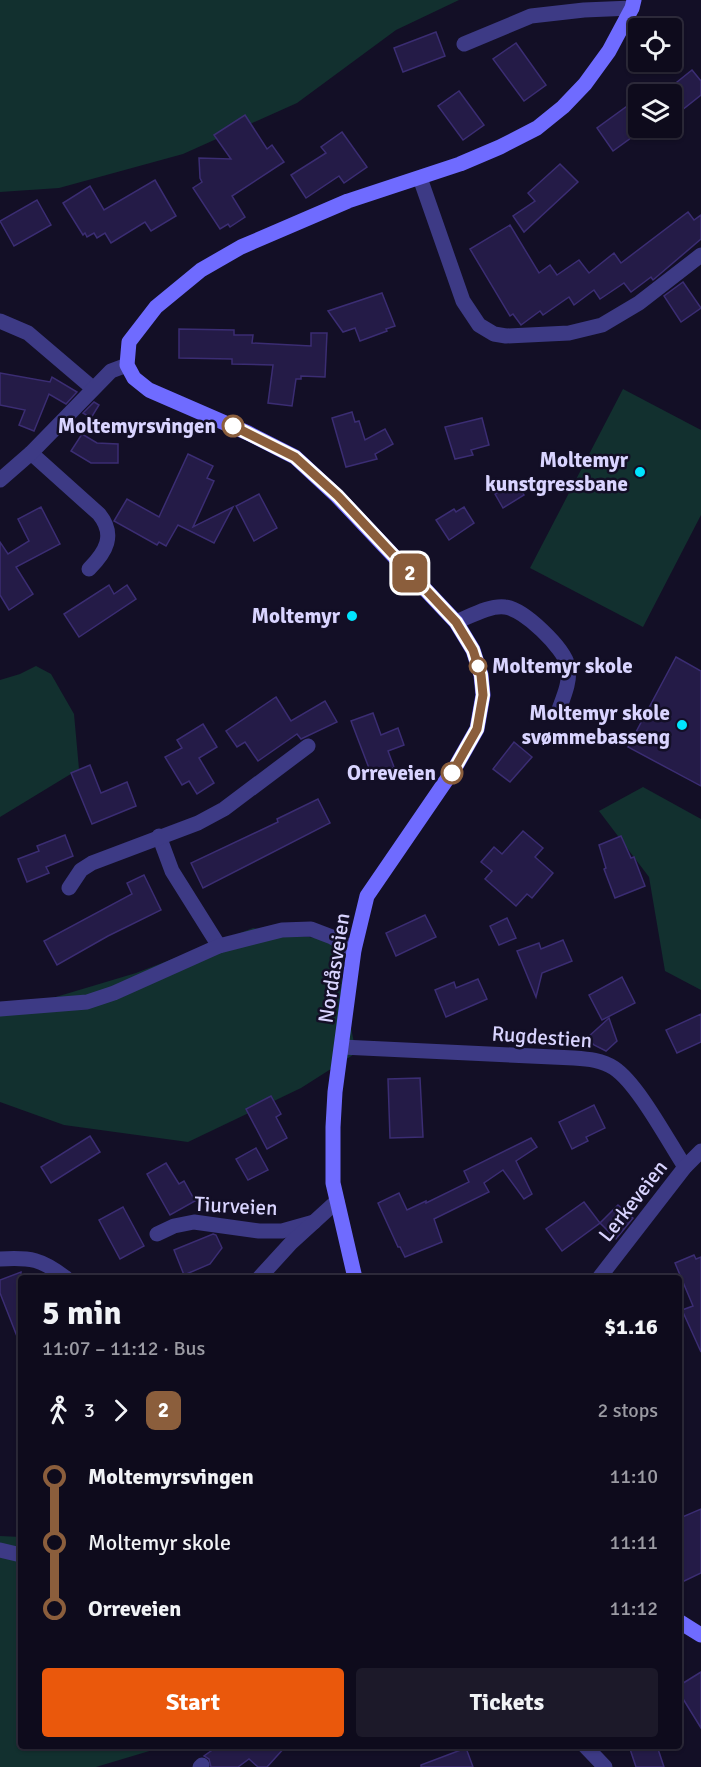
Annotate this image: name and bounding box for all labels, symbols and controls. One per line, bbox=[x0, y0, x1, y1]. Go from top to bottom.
map controls bbox=[628, 18, 682, 138]
button: locate bbox=[628, 18, 682, 72]
button: layers bbox=[628, 84, 682, 138]
place label: Moltemyrsvingen bbox=[58, 413, 216, 439]
marker: Moltemyrsvingen bbox=[222, 415, 244, 437]
place label: Moltemyr kunstgressbane bbox=[485, 447, 629, 497]
marker: Moltemyr kunstgressbane bbox=[633, 465, 647, 479]
line badge: 2 bbox=[390, 554, 430, 592]
text: 2 bbox=[404, 560, 416, 586]
place label: Moltemyr bbox=[252, 603, 341, 629]
marker: Moltemyr bbox=[345, 609, 359, 623]
place label: Moltemyr skole bbox=[492, 653, 633, 679]
marker: Moltemyr skole bbox=[469, 657, 487, 675]
place label: Moltemyr skole svømmebasseng bbox=[522, 700, 670, 750]
marker: Moltemyr skole svømmebasseng bbox=[675, 718, 689, 732]
place label: Orreveien bbox=[347, 760, 436, 786]
marker: Orreveien bbox=[441, 762, 463, 784]
street label: Nordåsveien bbox=[312, 911, 356, 1025]
street label: Rugdestien bbox=[491, 1021, 593, 1053]
street label: Lerkeveien bbox=[593, 1155, 673, 1247]
street label: Tiurveien bbox=[194, 1191, 278, 1221]
text: 5 min bbox=[42, 1293, 122, 1334]
text: $1.16 bbox=[604, 1313, 658, 1340]
text: 11:07 – 11:12 · Bus bbox=[42, 1336, 205, 1361]
icon: walk bbox=[42, 1394, 75, 1427]
icon: forward bbox=[104, 1394, 137, 1427]
text: 2 bbox=[158, 1397, 169, 1423]
text: 3 bbox=[84, 1398, 95, 1423]
text: 2 stops bbox=[597, 1398, 658, 1423]
text: Moltemyrsvingen bbox=[88, 1463, 254, 1490]
text: 11:10 bbox=[609, 1464, 658, 1489]
text: Moltemyr skole bbox=[88, 1529, 231, 1556]
text: 11:11 bbox=[609, 1530, 658, 1555]
text: Orreveien bbox=[88, 1595, 181, 1622]
text: 11:12 bbox=[609, 1596, 658, 1621]
button: Start bbox=[42, 1668, 344, 1737]
button: Tickets bbox=[356, 1668, 658, 1737]

